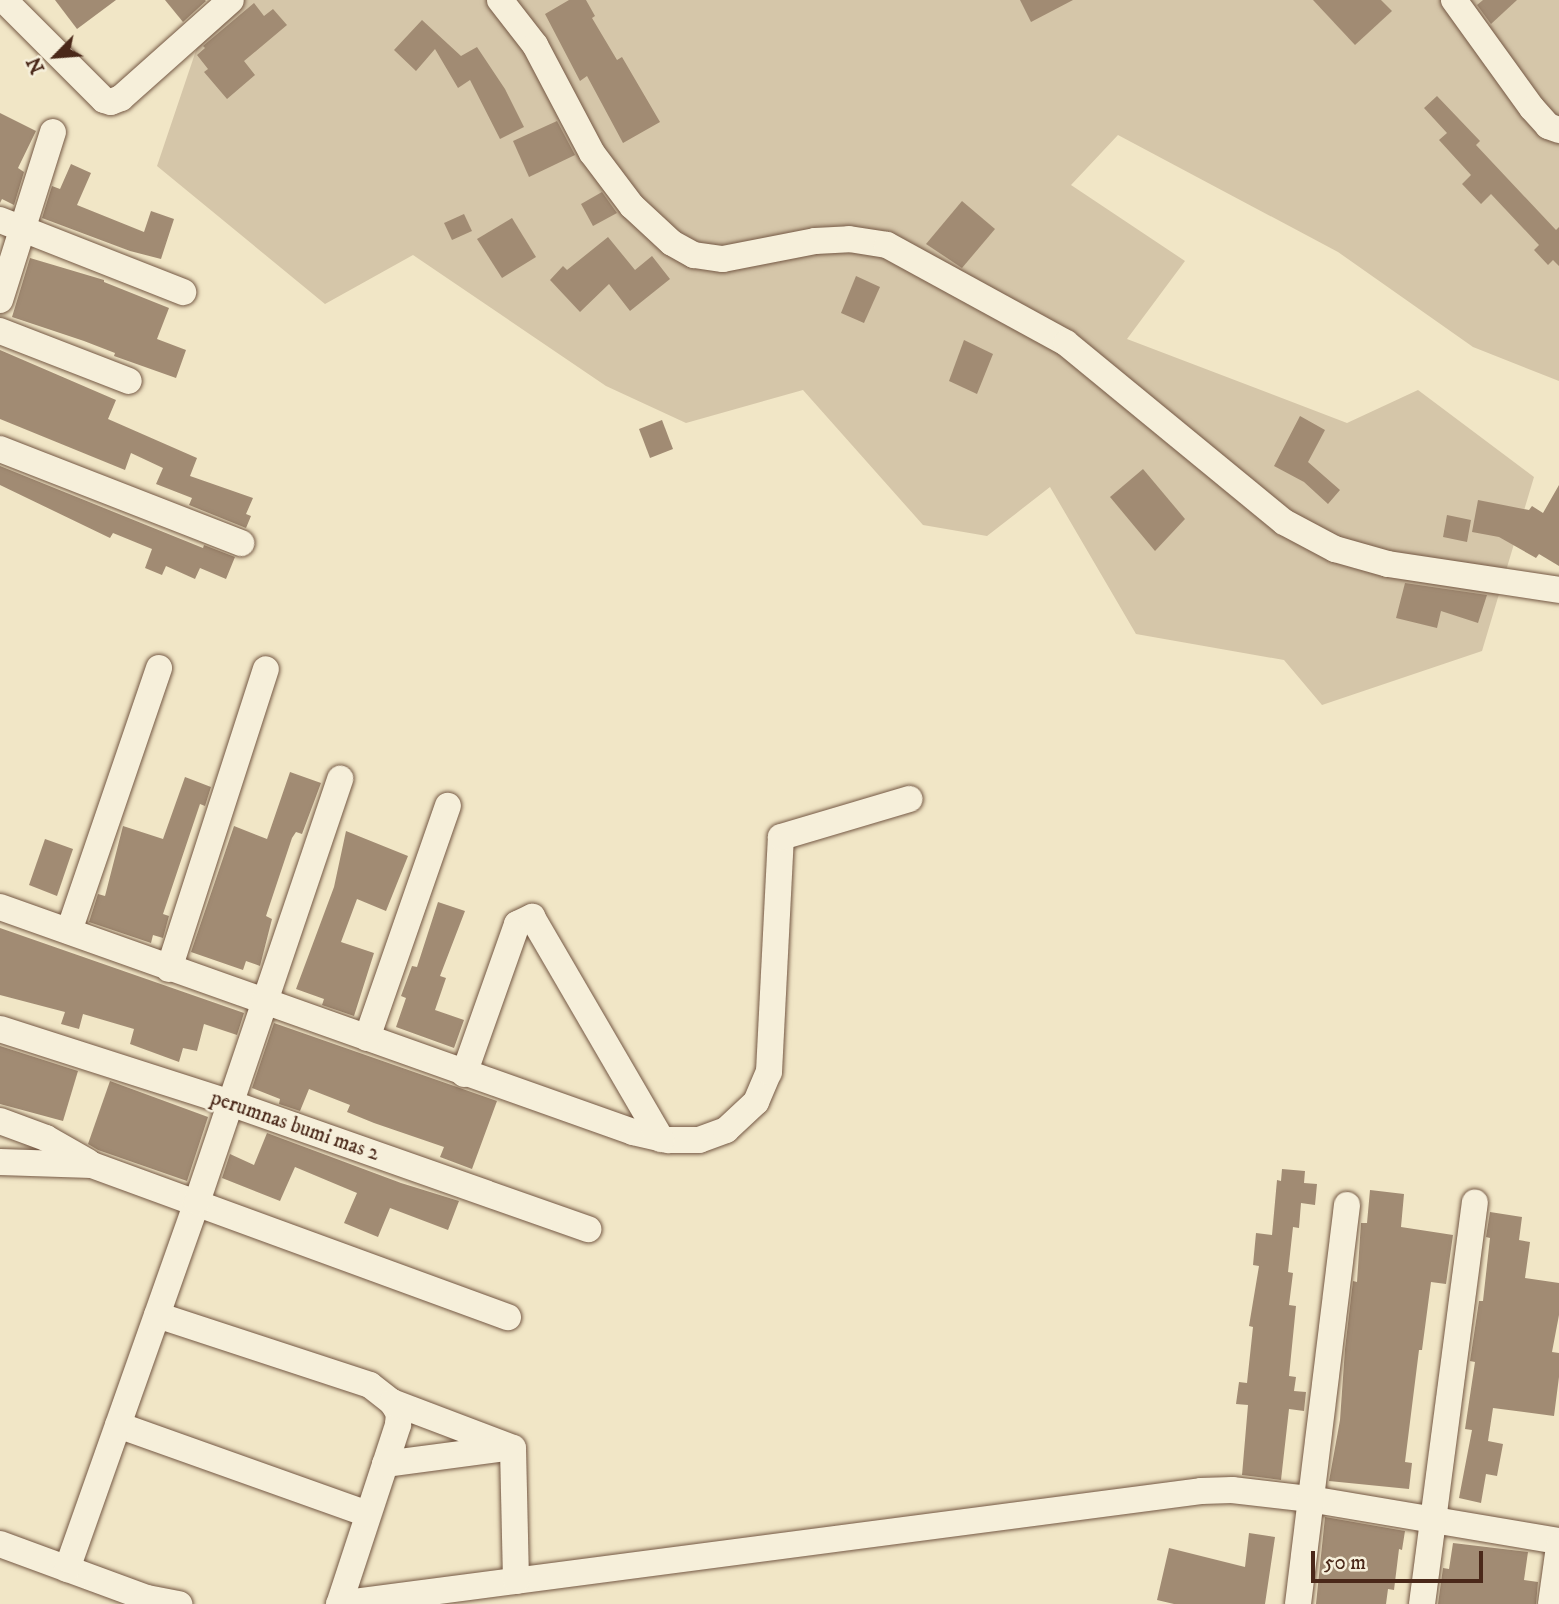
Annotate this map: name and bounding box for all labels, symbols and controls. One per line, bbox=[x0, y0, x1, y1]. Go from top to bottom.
north arrow bbox=[21, 21, 91, 91]
text: N bbox=[23, 53, 50, 77]
street label: perumnas bumi mas 2 bbox=[207, 1085, 383, 1167]
scale bar bbox=[1314, 1538, 1486, 1582]
text: 50 m bbox=[1324, 1550, 1366, 1576]

